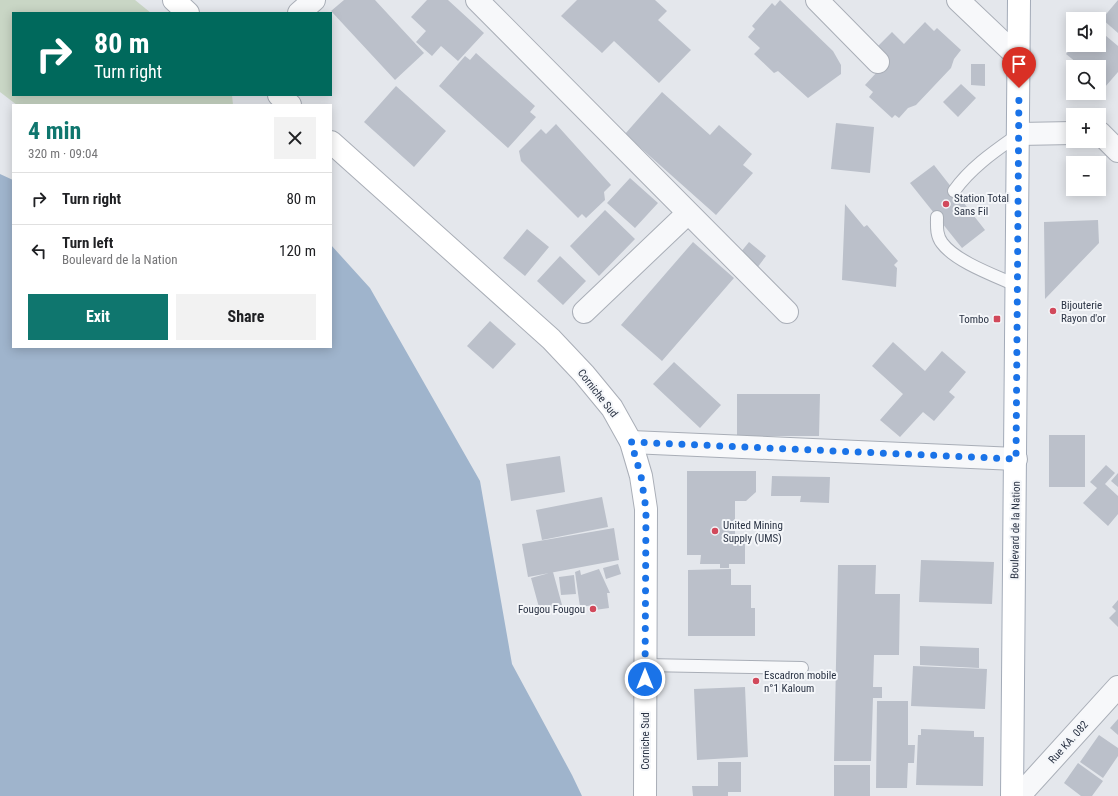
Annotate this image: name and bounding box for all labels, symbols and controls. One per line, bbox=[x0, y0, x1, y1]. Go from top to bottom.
map controls bbox=[1066, 12, 1106, 196]
button: sound bbox=[1066, 12, 1106, 52]
text: 80 m bbox=[94, 27, 150, 60]
icon: right bbox=[28, 28, 80, 80]
pin bbox=[1002, 47, 1036, 88]
icon: arrive bbox=[1008, 53, 1030, 75]
button: search bbox=[1066, 60, 1106, 100]
text: Turn right bbox=[94, 61, 162, 82]
button: + bbox=[1066, 108, 1106, 148]
text: 4 min bbox=[28, 117, 81, 145]
button: close bbox=[274, 117, 316, 159]
text: 320 m · 09:04 bbox=[28, 146, 98, 161]
button: − bbox=[1066, 156, 1106, 196]
icon: right bbox=[28, 188, 50, 210]
text: Turn right bbox=[62, 190, 121, 208]
text: 80 m bbox=[286, 190, 316, 208]
place label: Station Total Sans Fil bbox=[954, 192, 1009, 218]
marker: Station Total Sans Fil bbox=[941, 199, 951, 209]
text: Turn left bbox=[62, 234, 113, 252]
icon: left bbox=[28, 240, 50, 262]
text: 120 m bbox=[279, 242, 316, 260]
text: Boulevard de la Nation bbox=[62, 252, 178, 267]
button: Exit bbox=[28, 294, 168, 340]
button: Share bbox=[176, 294, 316, 340]
place label: Bijouterie Rayon d'or bbox=[1061, 299, 1106, 325]
marker: Bijouterie Rayon d'or bbox=[1048, 306, 1058, 316]
place label: Tombo bbox=[959, 313, 989, 326]
marker: Tombo bbox=[992, 314, 1002, 324]
street label: Corniche Sud bbox=[575, 367, 620, 420]
street label: Boulevard de la Nation bbox=[1008, 481, 1023, 579]
place label: United Mining Supply (UMS) bbox=[723, 519, 783, 545]
marker: United Mining Supply (UMS) bbox=[710, 526, 720, 536]
place label: Fougou Fougou bbox=[518, 603, 585, 616]
marker: Fougou Fougou bbox=[588, 604, 598, 614]
position arrow bbox=[624, 658, 666, 700]
place label: Escadron mobile n°1 Kaloum bbox=[764, 669, 836, 695]
marker: Escadron mobile n°1 Kaloum bbox=[751, 676, 761, 686]
street label: Corniche Sud bbox=[639, 712, 652, 770]
street label: Rue KA. 082 bbox=[1046, 718, 1091, 766]

